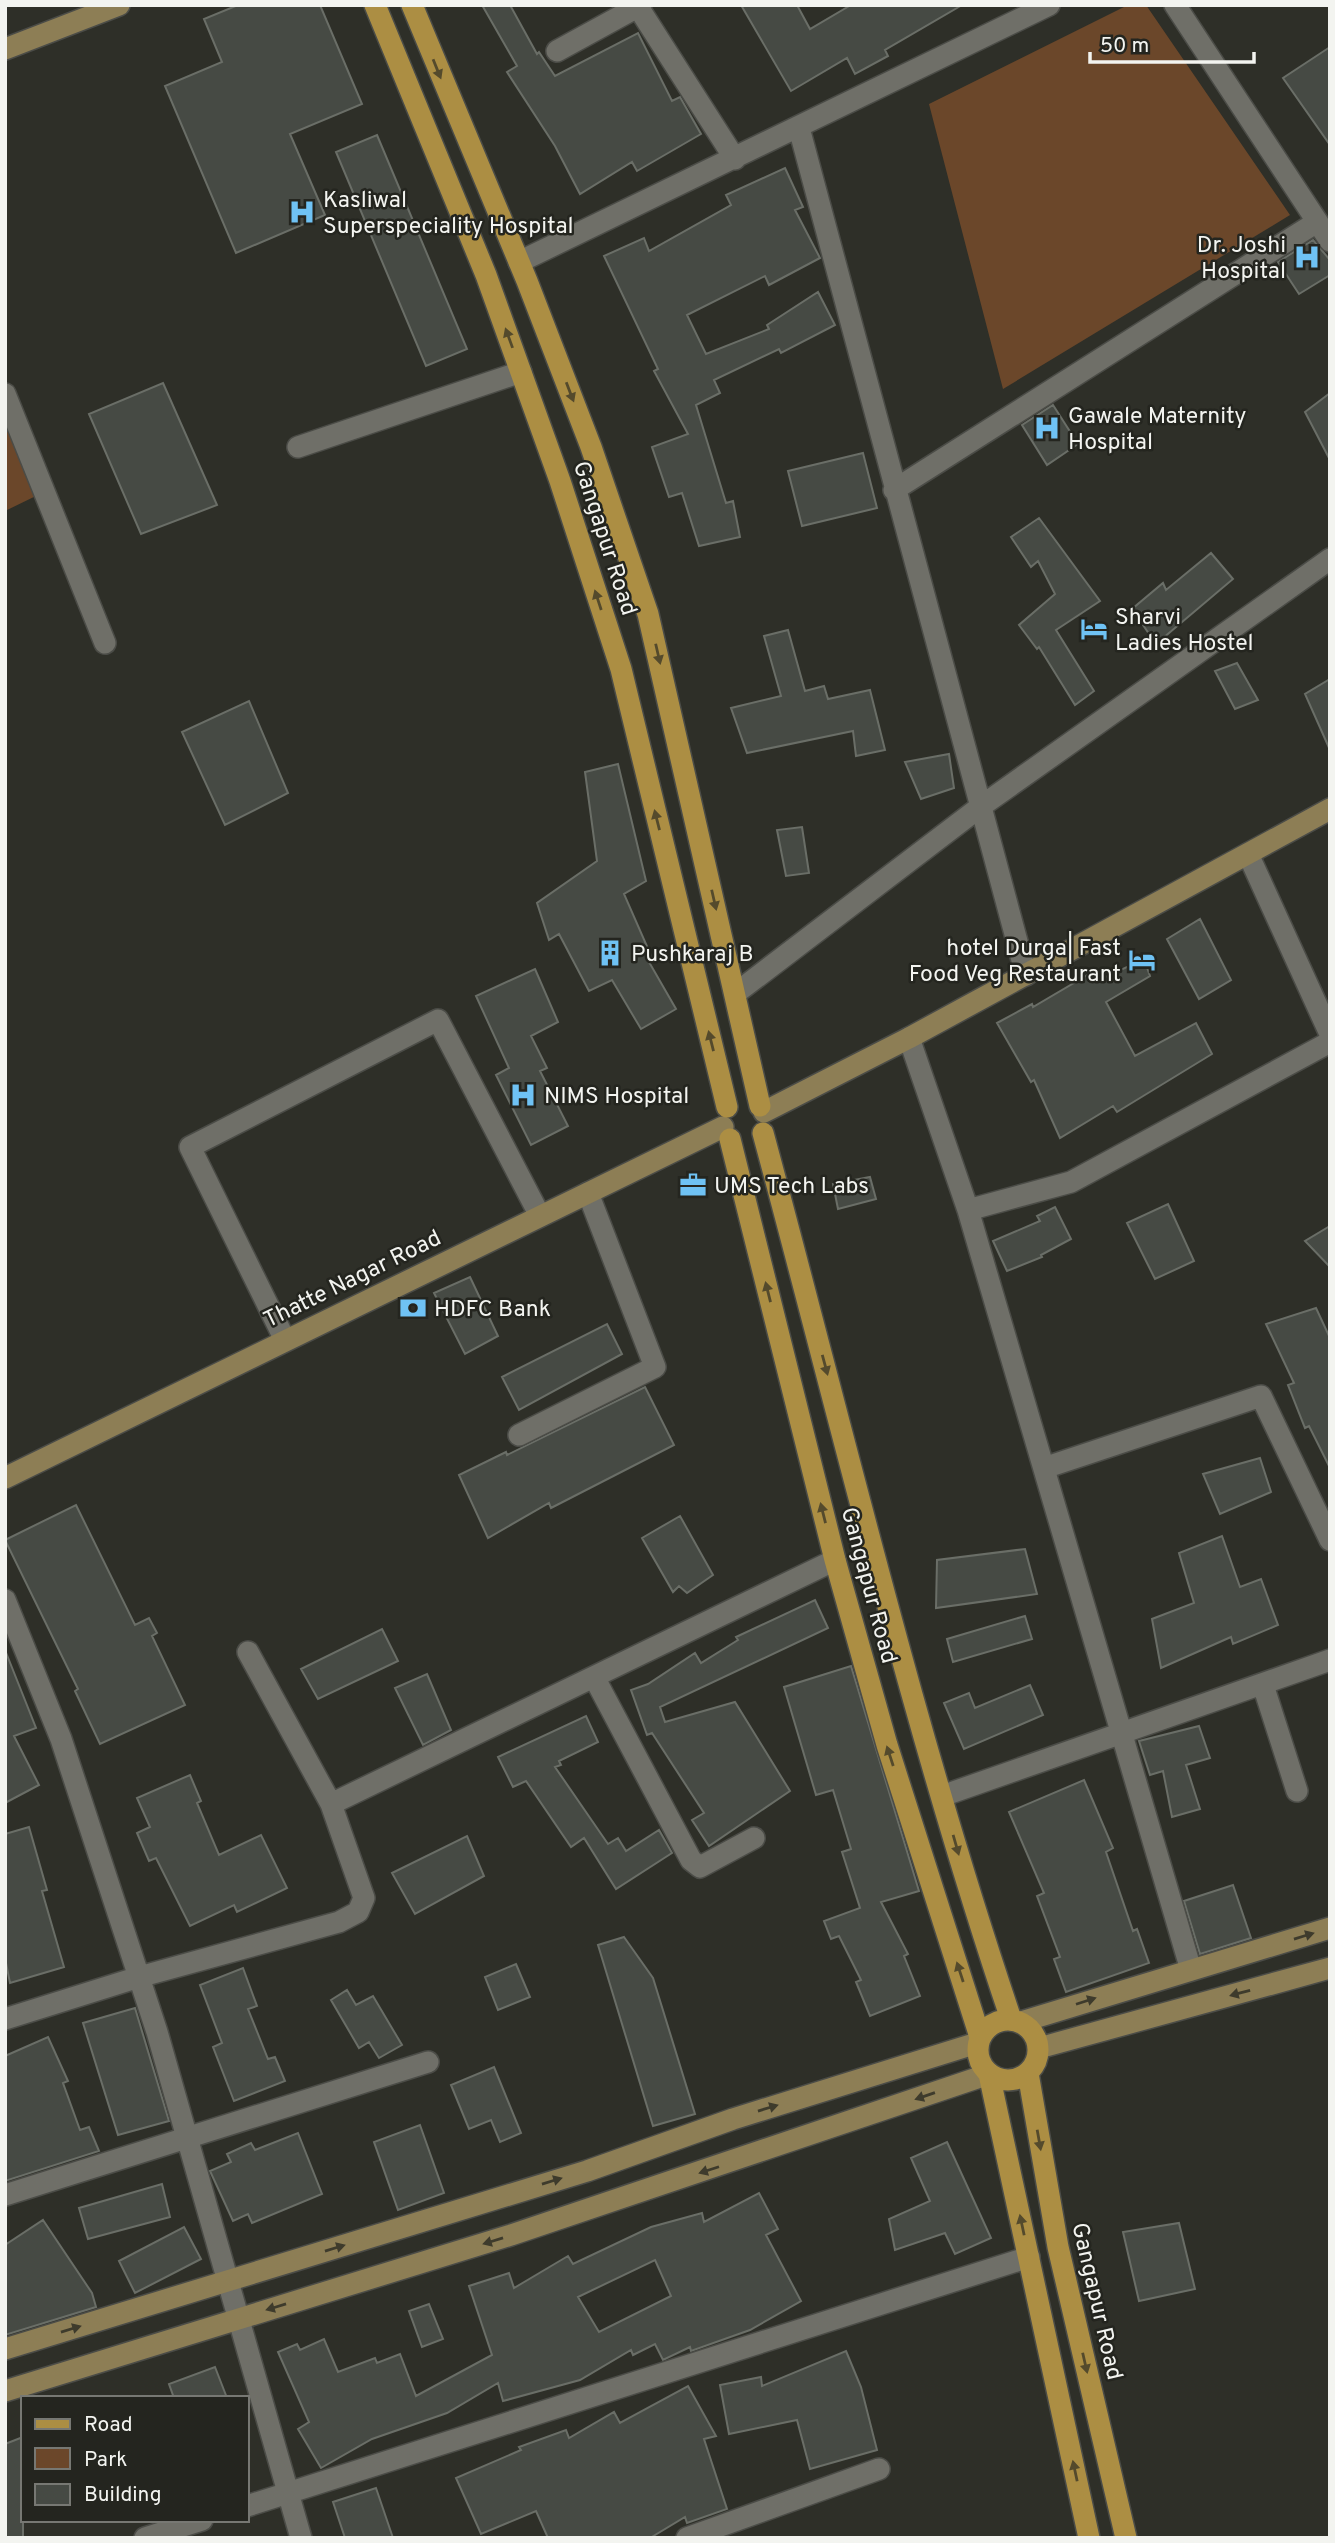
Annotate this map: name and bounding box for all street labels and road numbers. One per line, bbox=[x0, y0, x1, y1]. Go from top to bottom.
street label: Gangapur Road bbox=[565, 458, 642, 620]
street label: Thatte Nagar Road bbox=[260, 1225, 447, 1336]
street label: Gangapur Road bbox=[833, 1504, 902, 1667]
street label: Gangapur Road bbox=[1063, 2220, 1128, 2383]

